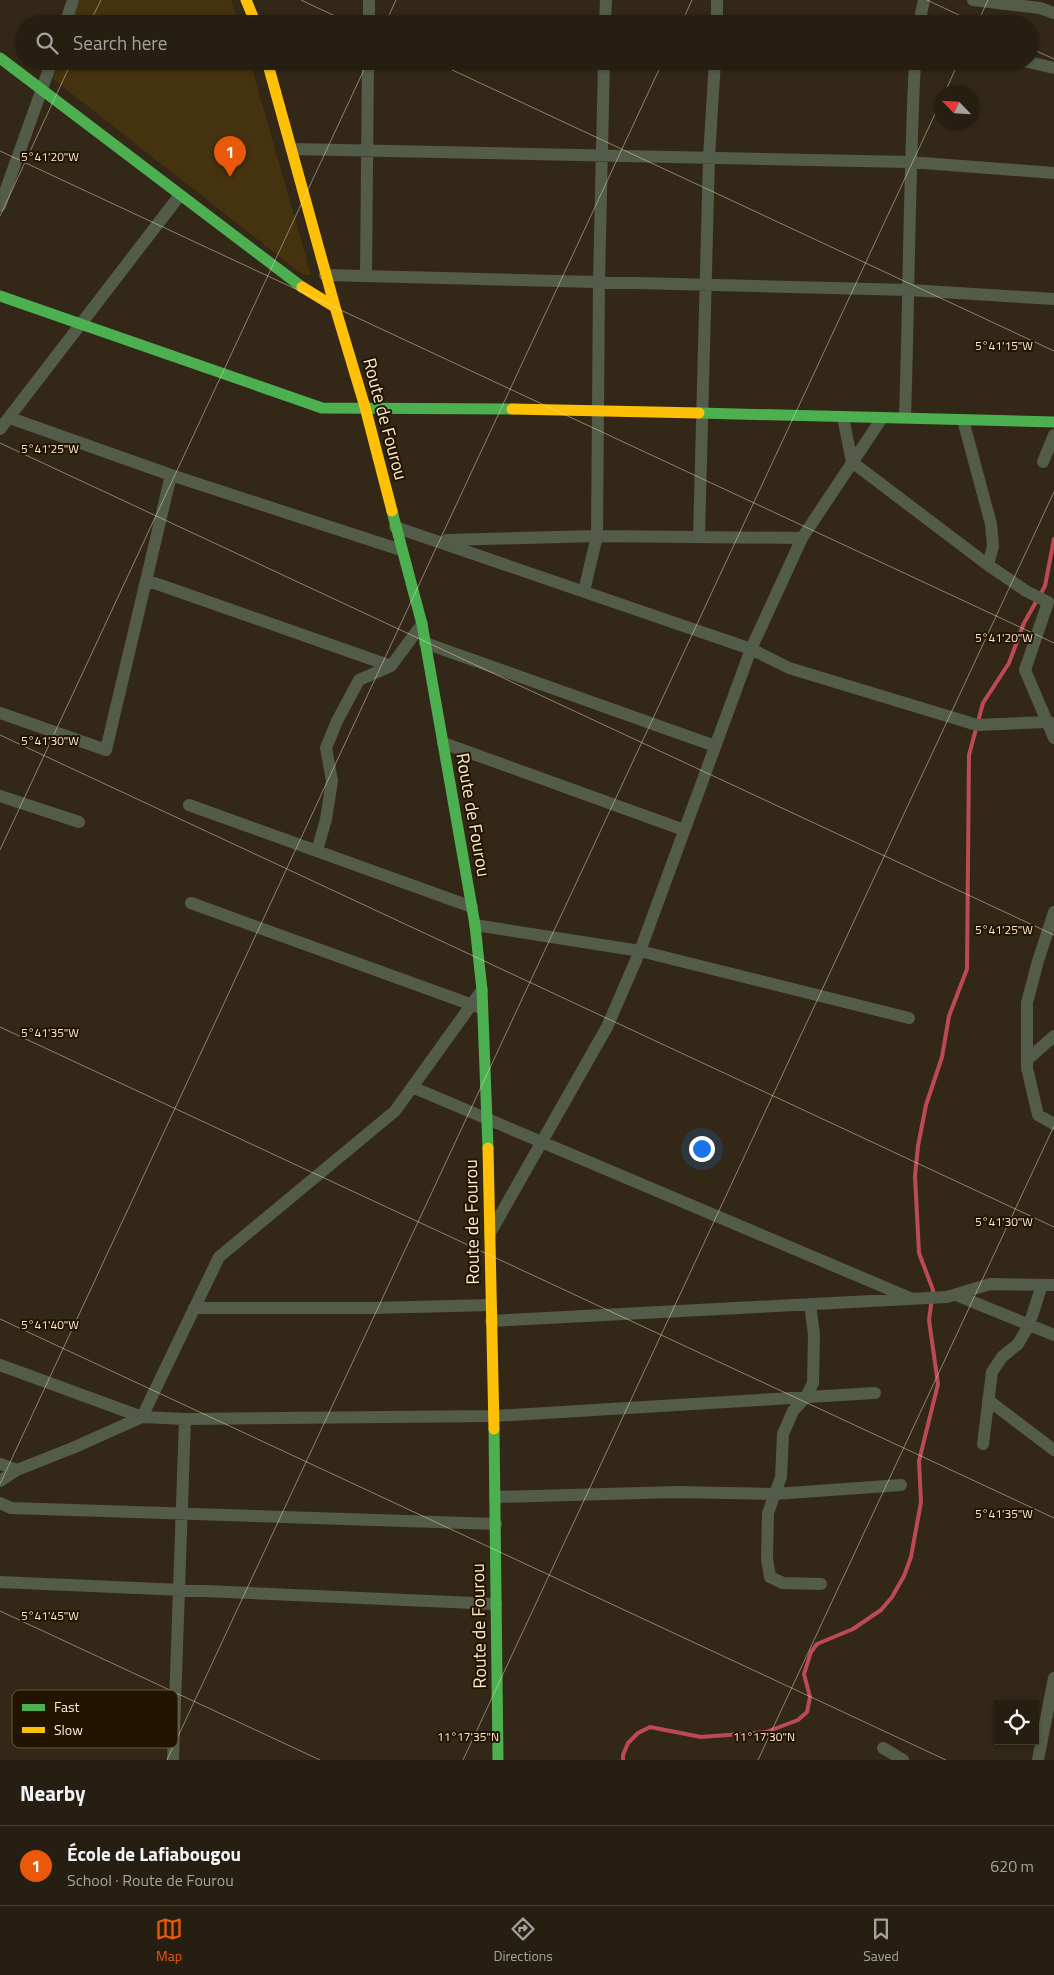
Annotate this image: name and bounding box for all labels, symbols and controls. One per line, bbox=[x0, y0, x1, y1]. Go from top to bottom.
search box bbox=[15, 15, 1039, 70]
text: Search here bbox=[73, 28, 167, 57]
icon: search bbox=[33, 29, 61, 57]
north arrow bbox=[934, 85, 979, 130]
pin: 1 bbox=[214, 136, 246, 177]
text: 5°41'20"W bbox=[21, 147, 79, 166]
text: 5°41'15"W bbox=[975, 336, 1033, 355]
street label: Route de Fourou bbox=[356, 355, 415, 483]
text: 5°41'25"W bbox=[21, 439, 79, 458]
text: 5°41'20"W bbox=[975, 628, 1033, 647]
text: 5°41'30"W bbox=[21, 731, 79, 750]
street label: Route de Fourou bbox=[449, 751, 498, 879]
text: 5°41'25"W bbox=[975, 920, 1033, 939]
text: 5°41'35"W bbox=[21, 1023, 79, 1042]
your location bbox=[689, 1136, 715, 1162]
street label: Route de Fourou bbox=[457, 1159, 486, 1285]
text: 5°41'30"W bbox=[975, 1212, 1033, 1231]
text: 5°41'40"W bbox=[21, 1315, 79, 1334]
text: 5°41'35"W bbox=[975, 1504, 1033, 1523]
street label: Route de Fourou bbox=[464, 1563, 493, 1689]
text: 5°41'45"W bbox=[21, 1606, 79, 1625]
legend bbox=[12, 1690, 178, 1748]
text: Fast bbox=[54, 1696, 79, 1717]
map controls bbox=[994, 1700, 1039, 1745]
button: locate bbox=[994, 1700, 1039, 1745]
text: Slow bbox=[54, 1719, 83, 1740]
text: 11°17'35"N bbox=[437, 1727, 499, 1746]
text: 11°17'30"N bbox=[733, 1727, 795, 1746]
text: Nearby bbox=[20, 1777, 85, 1809]
text: École de Lafiabougou bbox=[67, 1839, 241, 1868]
text: 1 bbox=[32, 1854, 40, 1878]
text: 620 m bbox=[990, 1854, 1034, 1878]
text: School · Route de Fourou bbox=[67, 1868, 234, 1892]
tab: Map bbox=[155, 1915, 183, 1966]
tab: Directions bbox=[493, 1915, 553, 1966]
tab: Saved bbox=[863, 1915, 899, 1966]

